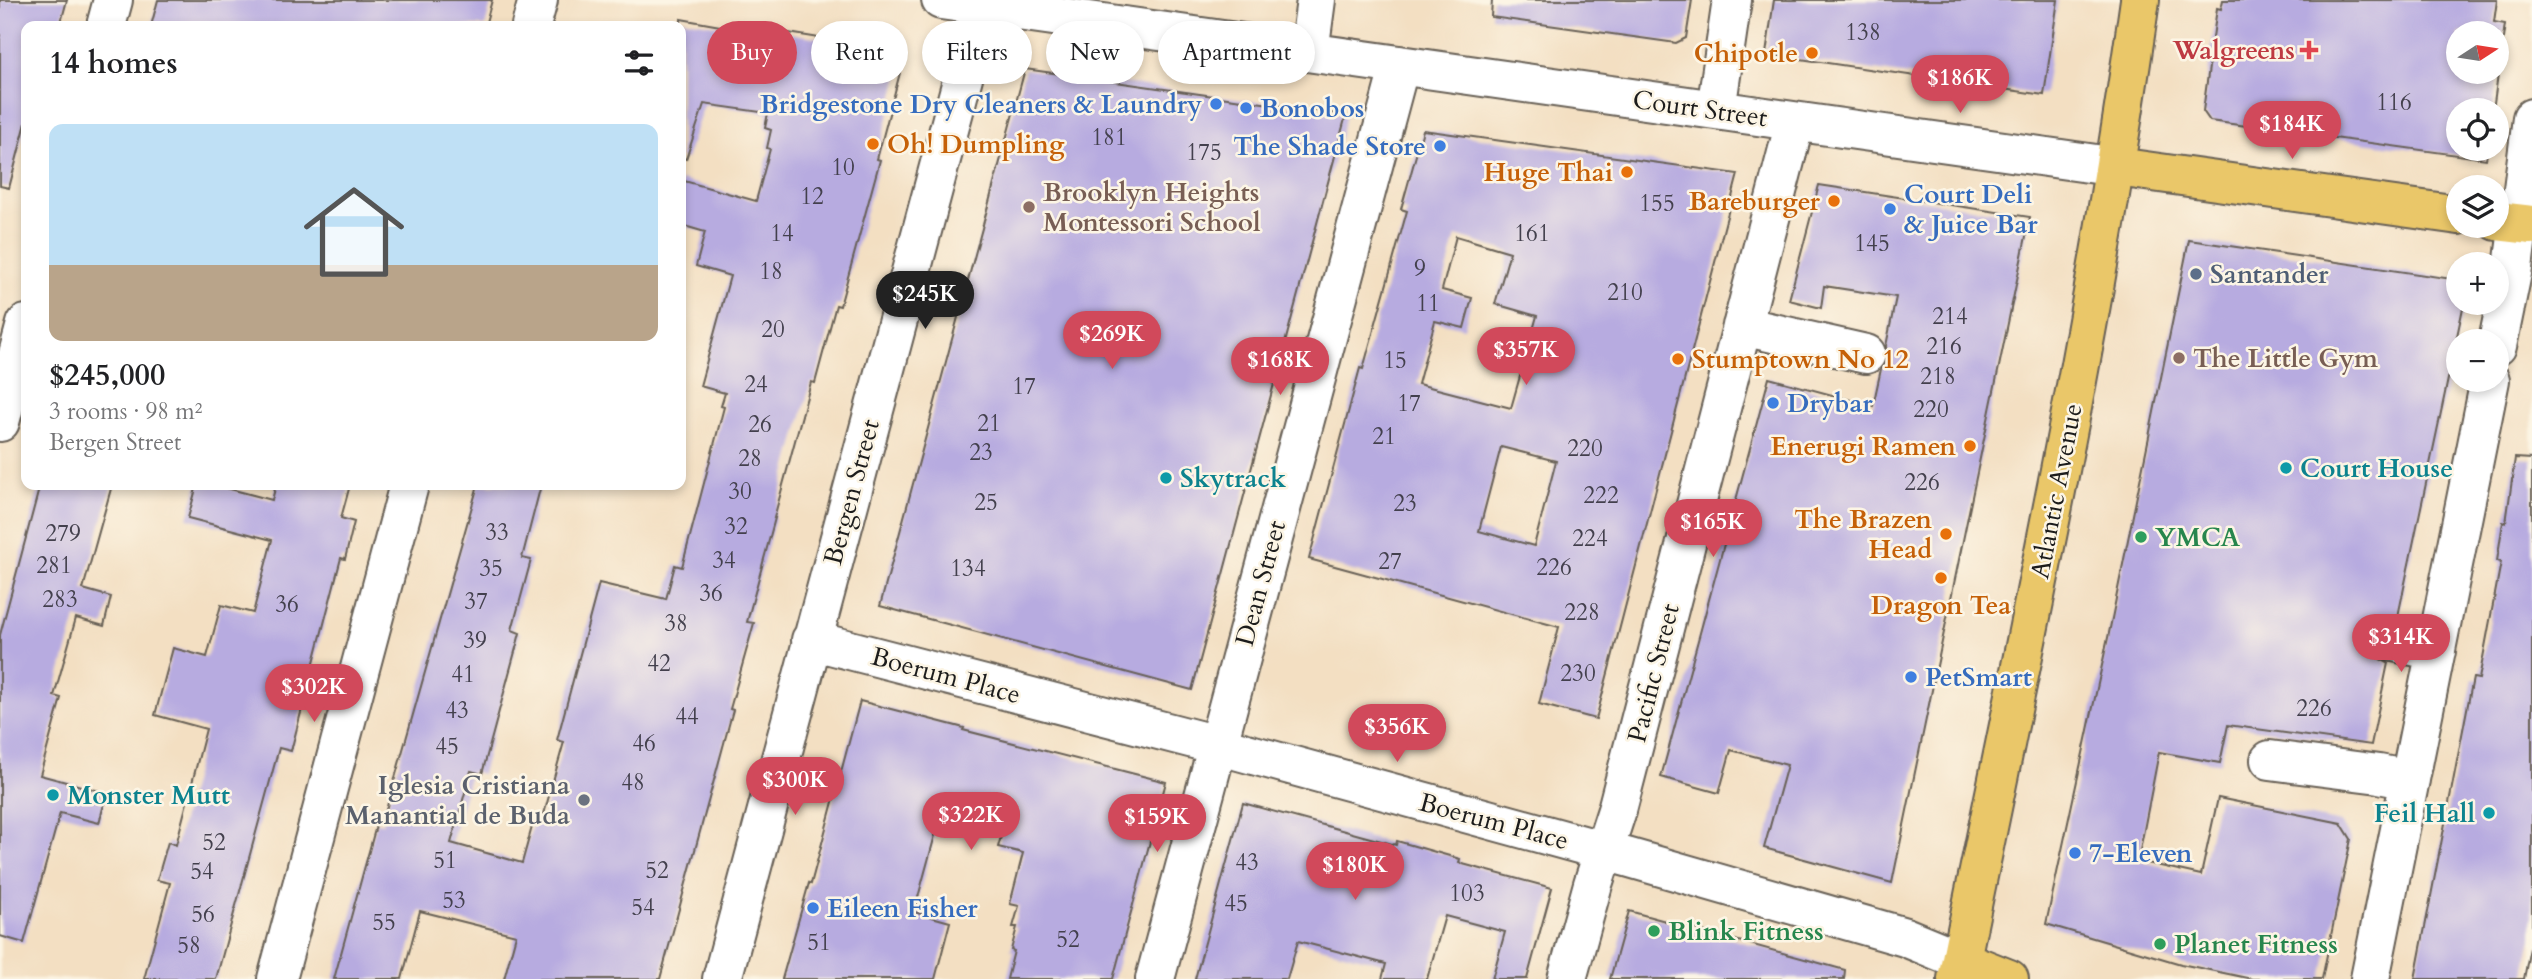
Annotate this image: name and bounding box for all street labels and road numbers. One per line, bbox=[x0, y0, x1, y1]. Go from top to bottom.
street label: Court Street bbox=[1630, 82, 1769, 135]
street label: Atlantic Avenue bbox=[2022, 400, 2091, 582]
street label: Bergen Street bbox=[815, 415, 888, 569]
street label: Dean Street bbox=[1227, 517, 1294, 650]
street label: Pacific Street bbox=[1619, 600, 1688, 746]
street label: Boerum Place bbox=[867, 639, 1024, 712]
street label: Boerum Place bbox=[1415, 785, 1572, 858]

